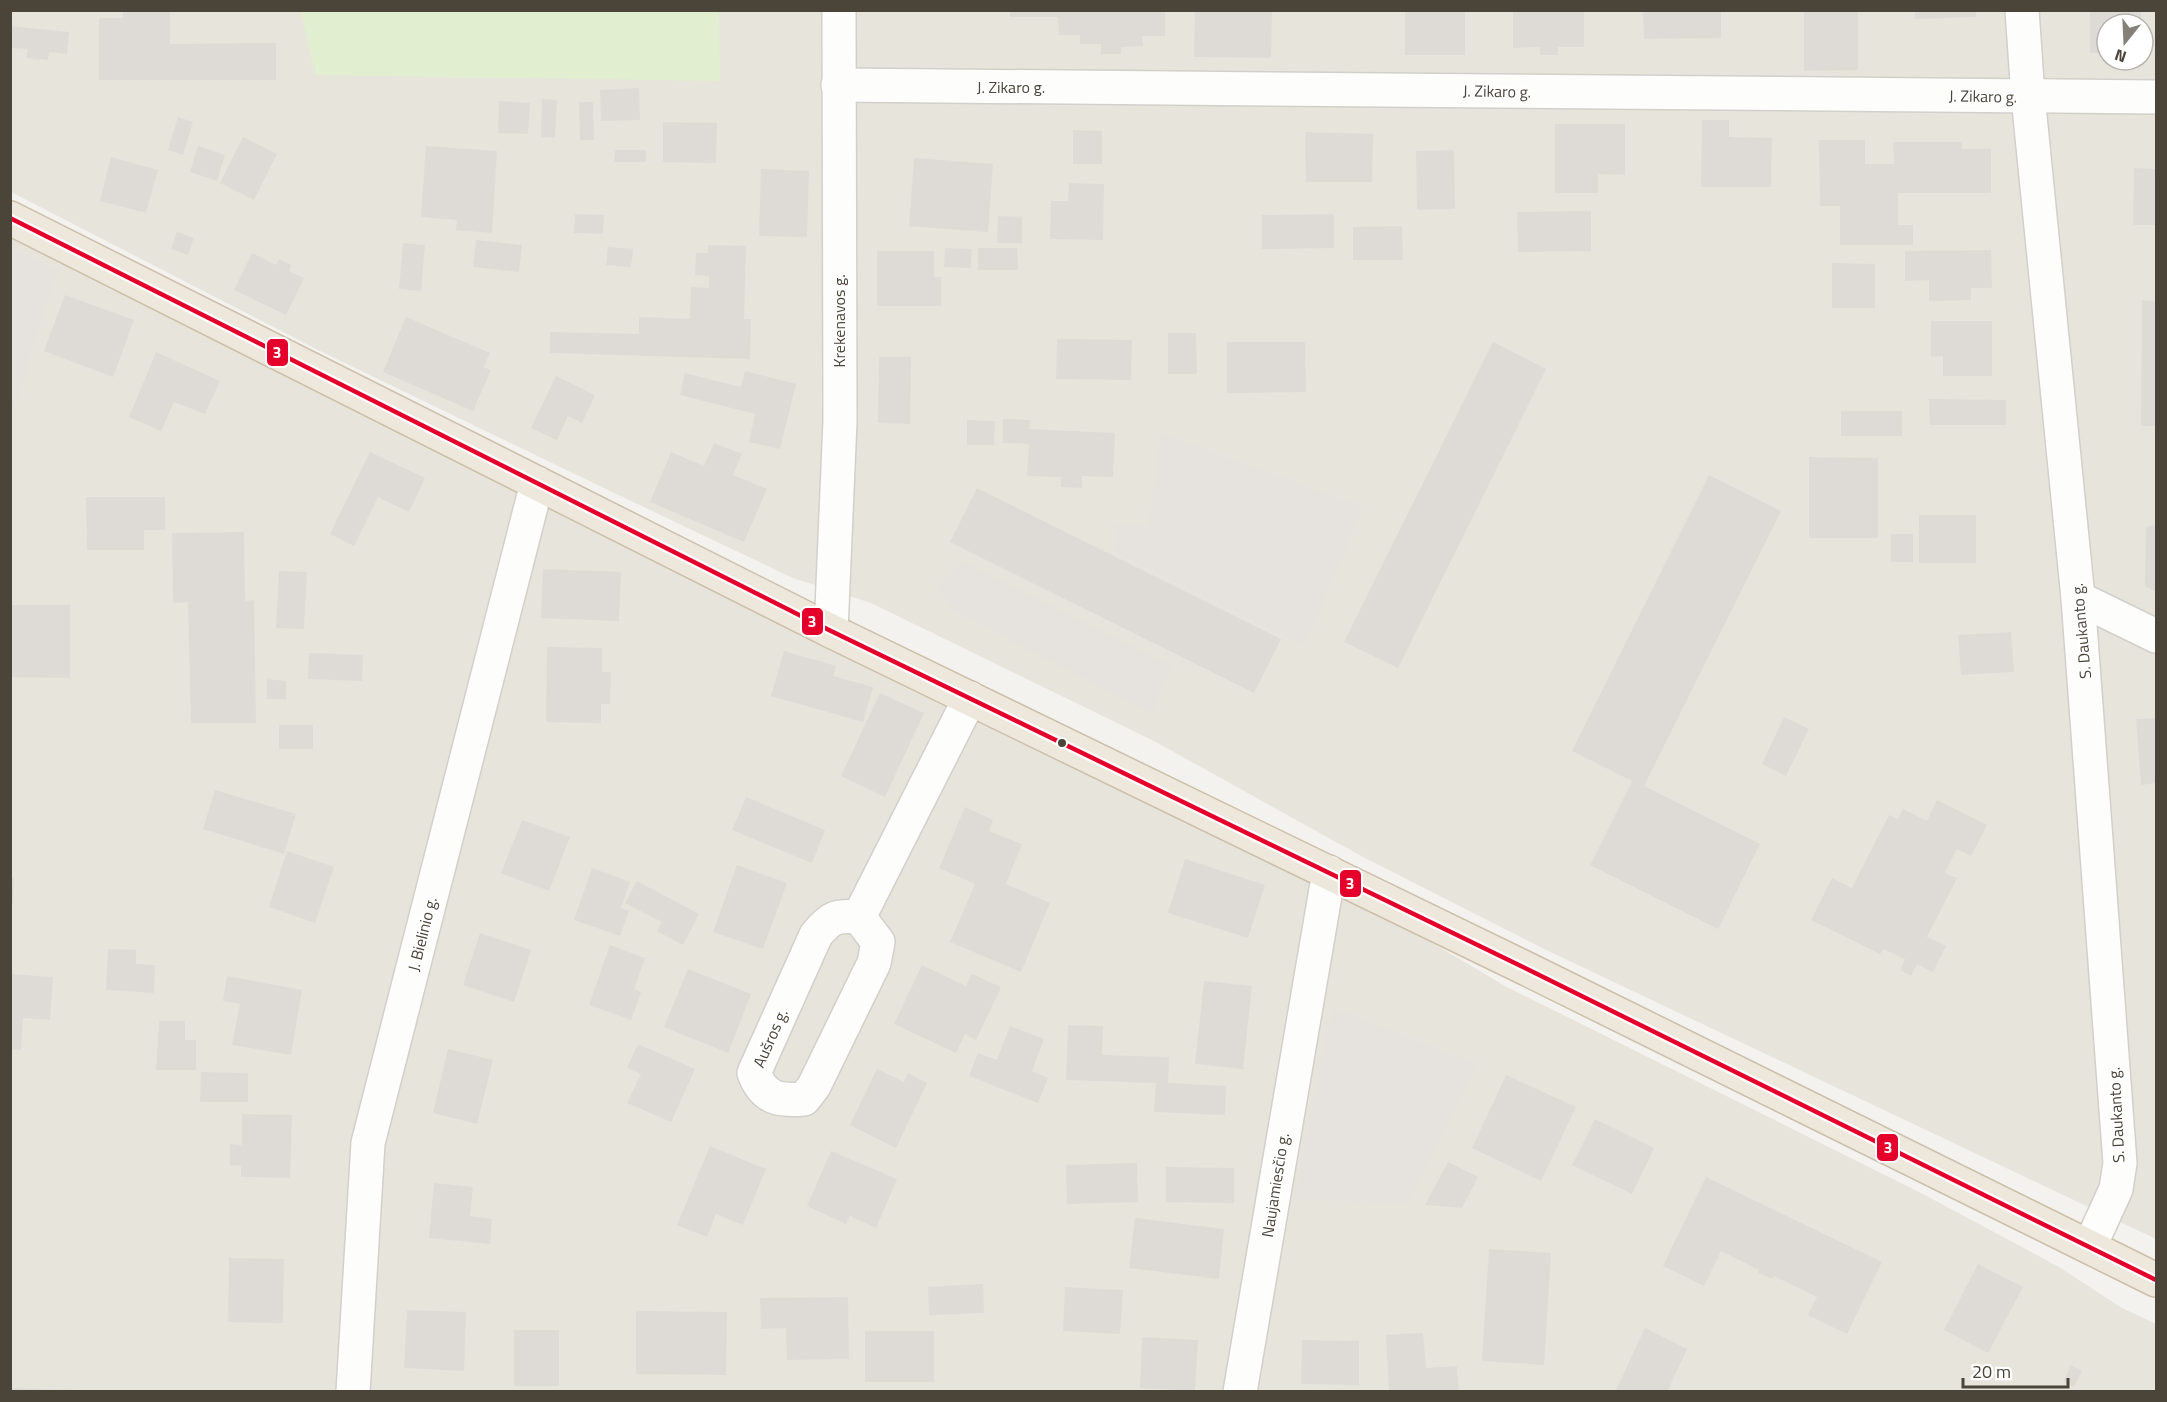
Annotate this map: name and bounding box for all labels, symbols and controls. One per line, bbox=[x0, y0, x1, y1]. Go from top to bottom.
north arrow bbox=[2095, 12, 2155, 72]
text: N bbox=[2111, 43, 2129, 69]
street label: J. Zikaro g. bbox=[977, 75, 1045, 99]
street label: J. Zikaro g. bbox=[1463, 78, 1531, 104]
street label: J. Zikaro g. bbox=[1949, 83, 2017, 109]
street label: Krekenavos g. bbox=[827, 274, 851, 368]
line badge: 3 bbox=[266, 338, 289, 367]
text: 3 bbox=[273, 340, 281, 364]
street label: S. Daukanto g. bbox=[2065, 582, 2097, 680]
line badge: 3 bbox=[801, 607, 824, 636]
text: 3 bbox=[808, 609, 816, 633]
unlabelled marker bbox=[1056, 737, 1068, 749]
line badge: 3 bbox=[1339, 869, 1362, 898]
text: 3 bbox=[1346, 871, 1354, 895]
street label: J. Bielinio g. bbox=[401, 894, 443, 974]
street label: Aušros g. bbox=[746, 1005, 794, 1071]
street label: S. Daukanto g. bbox=[2102, 1066, 2130, 1164]
street label: Naujamiesčio g. bbox=[1255, 1131, 1295, 1239]
line badge: 3 bbox=[1876, 1133, 1899, 1162]
text: 3 bbox=[1884, 1135, 1892, 1159]
scale bar bbox=[1963, 1351, 2068, 1389]
text: 20 m bbox=[1972, 1358, 2011, 1385]

